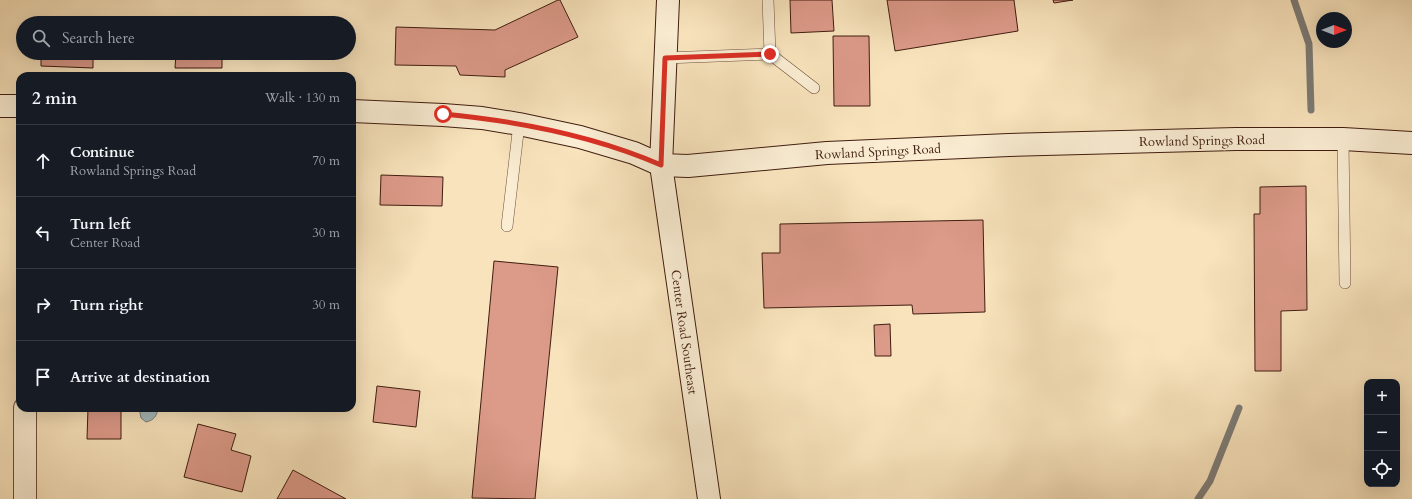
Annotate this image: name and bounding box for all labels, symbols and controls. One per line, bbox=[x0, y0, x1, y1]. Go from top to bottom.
north arrow bbox=[1316, 12, 1352, 48]
search box bbox=[16, 16, 356, 60]
icon: search bbox=[30, 27, 52, 49]
text: Search here bbox=[62, 28, 135, 48]
route end bbox=[761, 45, 779, 63]
text: 2 min bbox=[32, 87, 77, 110]
text: Walk · 130 m bbox=[265, 89, 340, 107]
route start bbox=[434, 105, 452, 123]
street label: Rowland Springs Road bbox=[1139, 131, 1265, 151]
street label: Rowland Springs Road bbox=[815, 140, 942, 164]
text: Continue bbox=[70, 142, 135, 162]
icon: ahead bbox=[32, 150, 54, 172]
text: 70 m bbox=[312, 152, 340, 170]
text: Rowland Springs Road bbox=[70, 162, 196, 180]
text: Turn left bbox=[70, 214, 131, 234]
icon: left bbox=[32, 222, 54, 244]
text: 30 m bbox=[312, 224, 340, 242]
text: Center Road bbox=[70, 234, 140, 252]
street label: Center Road Southeast bbox=[666, 269, 702, 396]
icon: right bbox=[32, 294, 54, 316]
text: Turn right bbox=[70, 295, 143, 315]
text: 30 m bbox=[312, 296, 340, 314]
icon: arrive bbox=[32, 366, 54, 388]
text: Arrive at destination bbox=[70, 367, 210, 387]
map controls bbox=[1364, 379, 1400, 487]
button: + bbox=[1364, 379, 1400, 415]
button: − bbox=[1364, 415, 1400, 451]
button: locate bbox=[1364, 451, 1400, 487]

